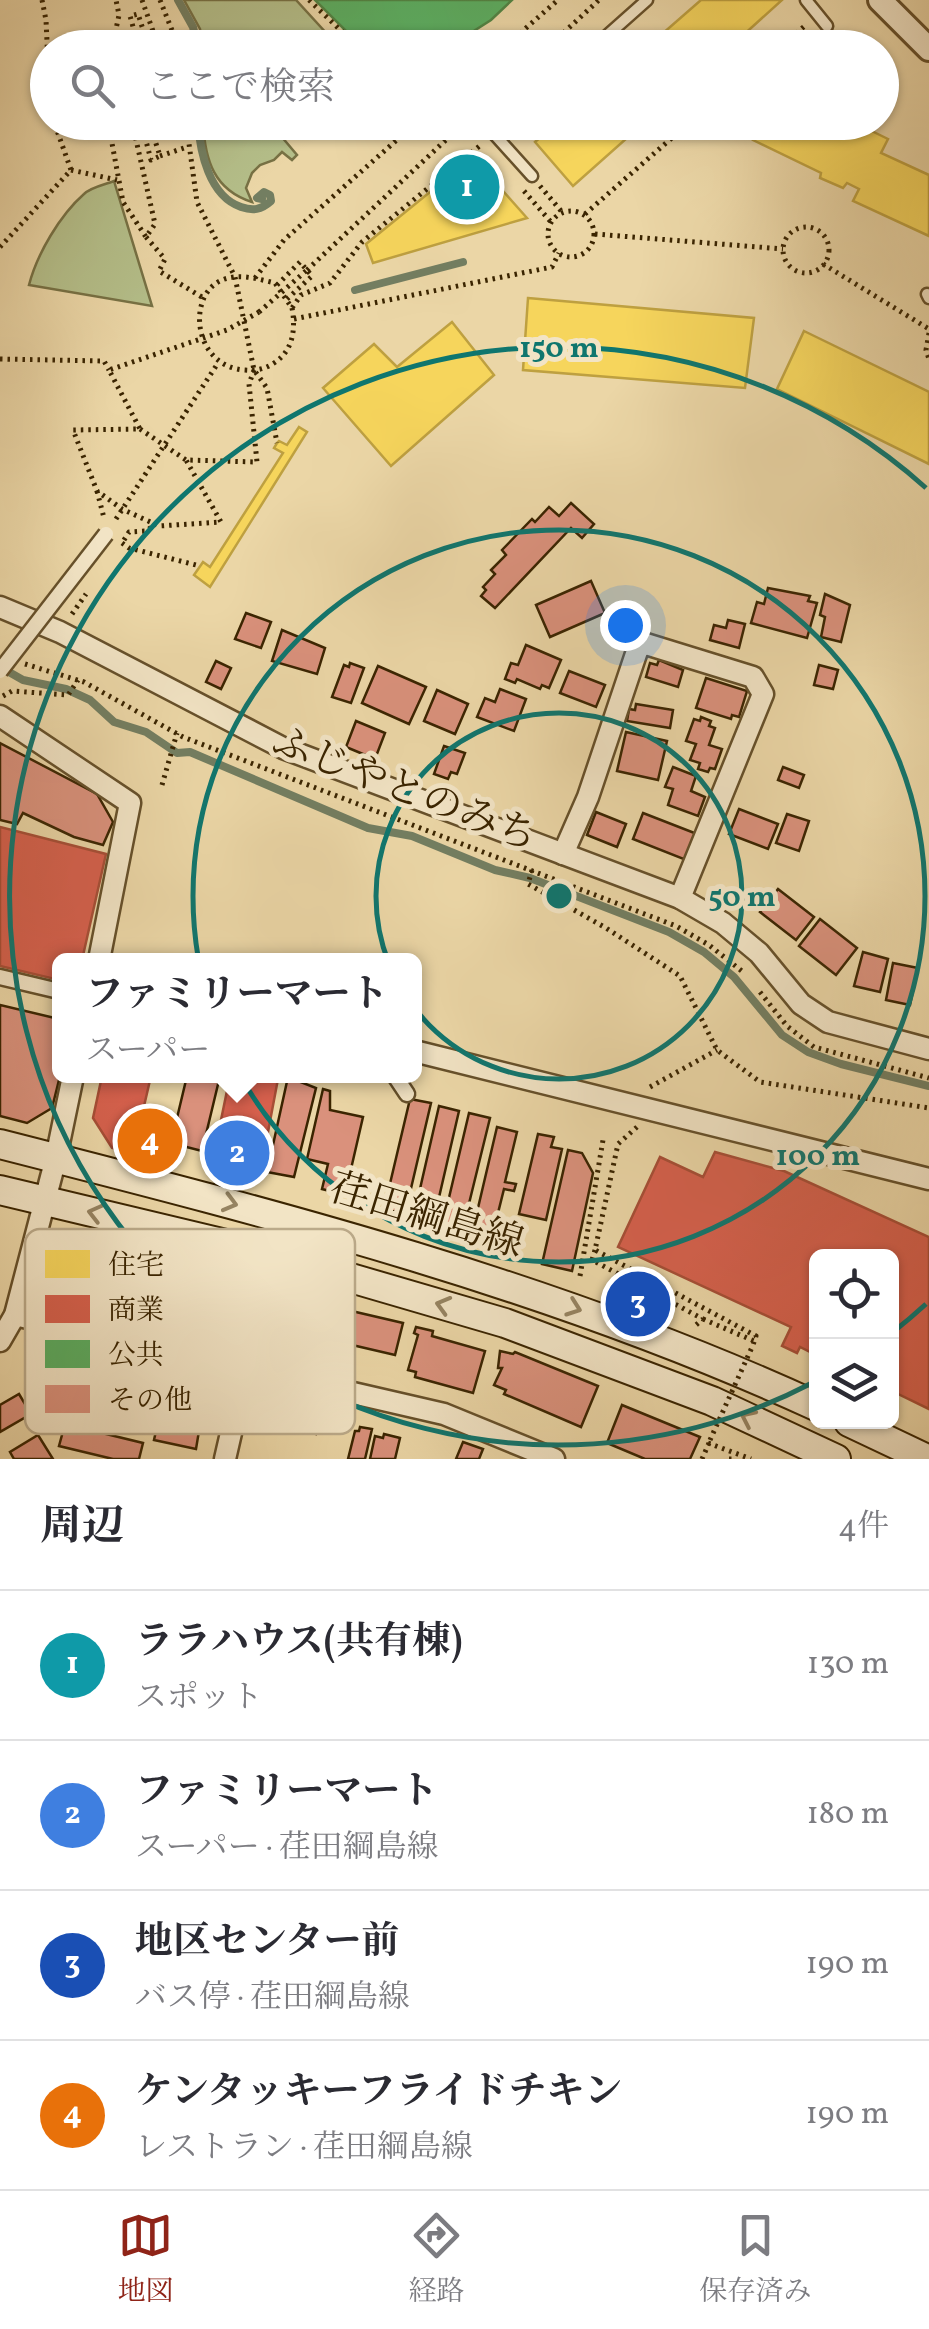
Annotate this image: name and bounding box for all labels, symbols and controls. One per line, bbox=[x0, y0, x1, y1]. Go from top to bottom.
search box bbox=[30, 30, 899, 140]
icon: search bbox=[65, 58, 120, 113]
text: ここで検索 bbox=[145, 63, 335, 116]
pin: 1 bbox=[434, 150, 500, 224]
text: 150 m bbox=[519, 328, 599, 370]
your location bbox=[600, 600, 651, 651]
street label: ふじやとのみち bbox=[263, 715, 545, 867]
text: 50 m bbox=[708, 877, 776, 919]
centre of rings bbox=[541, 878, 577, 914]
popup bbox=[52, 953, 422, 1083]
text: ファミリーマート bbox=[85, 970, 389, 1023]
text: スーパー bbox=[85, 1030, 210, 1074]
pin: 4 bbox=[118, 1104, 182, 1178]
pin: 2 bbox=[204, 1116, 270, 1190]
text: 100 m bbox=[776, 1136, 860, 1178]
street label: 荏田綱島線 bbox=[322, 1162, 530, 1274]
one-way arrow bbox=[221, 1191, 238, 1212]
one-way arrow bbox=[87, 1204, 104, 1225]
legend bbox=[25, 1229, 355, 1434]
text: 住宅 bbox=[108, 1247, 164, 1286]
map controls bbox=[809, 1249, 899, 1429]
button: locate bbox=[809, 1249, 899, 1339]
pin: 3 bbox=[606, 1266, 670, 1342]
text: 商業 bbox=[108, 1292, 164, 1331]
one-way arrow bbox=[436, 1296, 453, 1317]
one-way arrow bbox=[565, 1296, 582, 1317]
text: 公共 bbox=[108, 1337, 164, 1376]
button: layers bbox=[809, 1339, 899, 1429]
text: その他 bbox=[108, 1382, 192, 1421]
one-way arrow bbox=[740, 1410, 758, 1430]
text: 周辺 bbox=[40, 1499, 124, 1558]
text: 4件 bbox=[838, 1506, 889, 1550]
text: ララハウス(共有棟) bbox=[135, 1617, 462, 1670]
text: 1 bbox=[66, 1643, 79, 1687]
text: 130 m bbox=[807, 1643, 889, 1687]
text: スポット bbox=[135, 1677, 263, 1721]
text: ファミリーマート bbox=[135, 1767, 438, 1820]
text: 2 bbox=[64, 1793, 81, 1837]
text: 180 m bbox=[806, 1793, 889, 1837]
text: スーパー · 荏田綱島線 bbox=[135, 1827, 439, 1871]
text: 地区センター前 bbox=[135, 1917, 399, 1970]
text: 3 bbox=[64, 1943, 81, 1987]
text: 190 m bbox=[805, 1943, 889, 1987]
text: バス停 · 荏田綱島線 bbox=[135, 1977, 410, 2021]
text: ケンタッキーフライドチキン bbox=[135, 2067, 622, 2120]
text: 4 bbox=[63, 2093, 82, 2137]
text: 190 m bbox=[805, 2093, 889, 2137]
text: レストラン · 荏田綱島線 bbox=[135, 2127, 473, 2171]
tab: 地図 bbox=[117, 2208, 174, 2312]
tab: 経路 bbox=[408, 2208, 465, 2312]
tab: 保存済み bbox=[699, 2208, 812, 2312]

